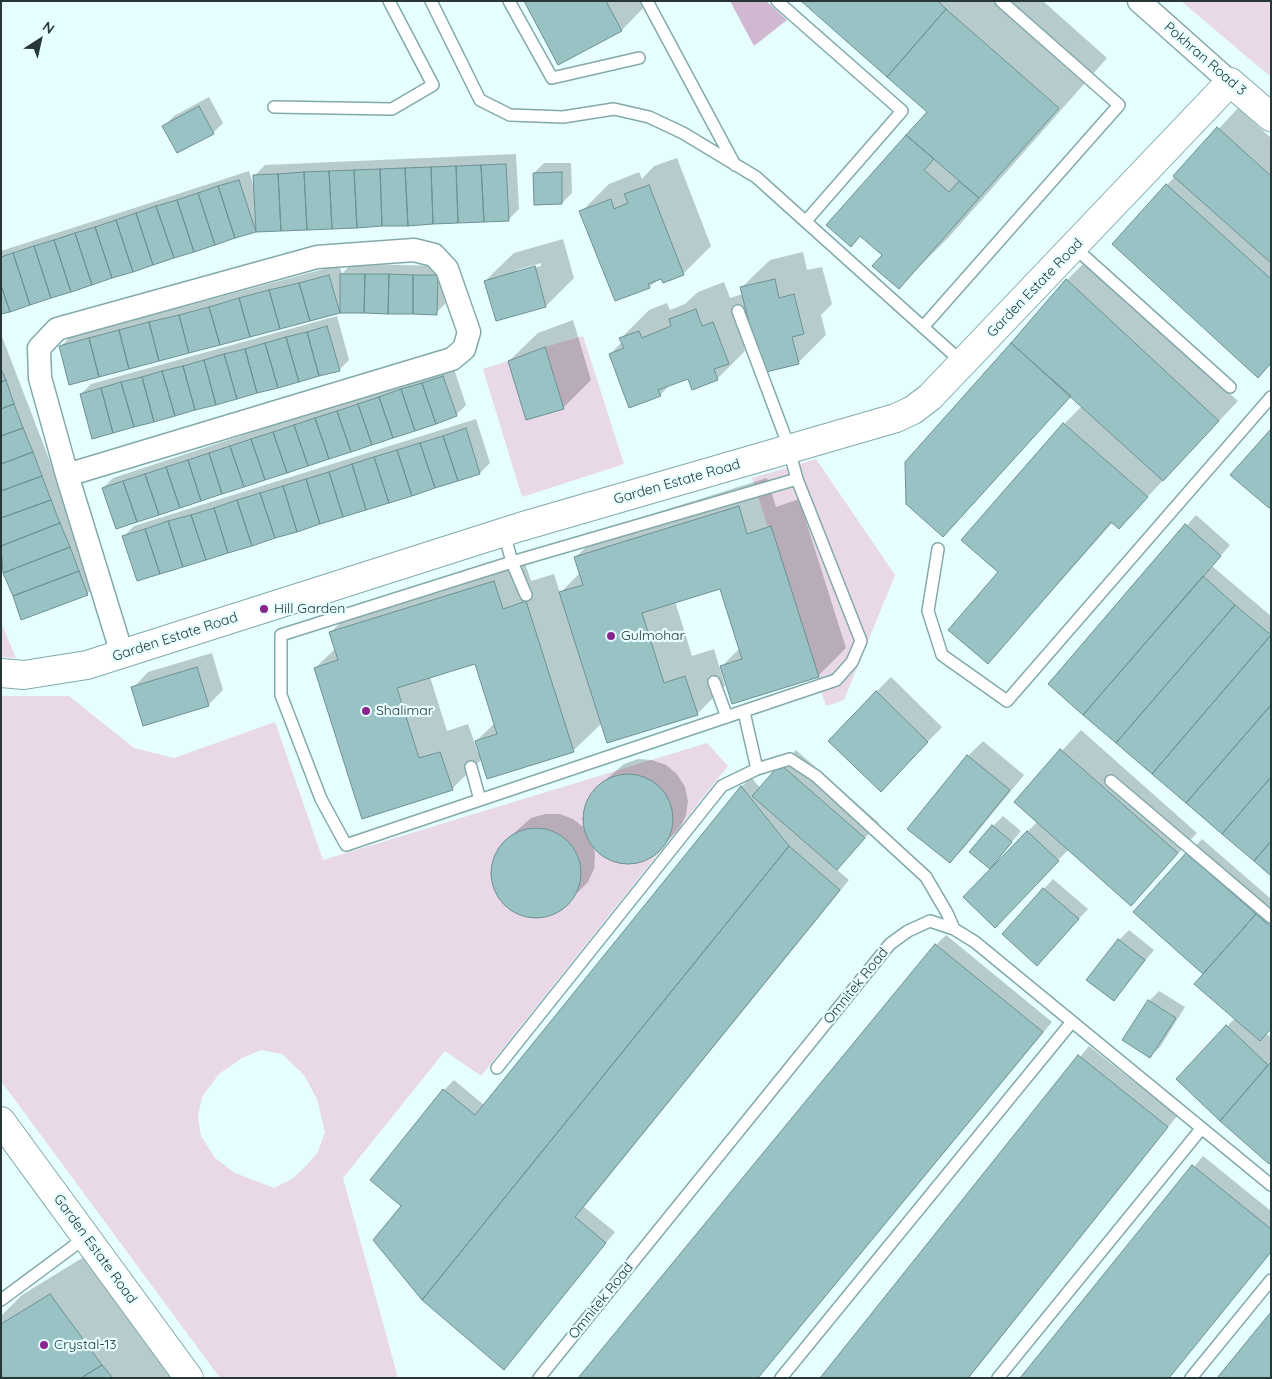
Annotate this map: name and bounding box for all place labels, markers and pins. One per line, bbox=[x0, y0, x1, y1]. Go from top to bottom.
place label: Hill Garden bbox=[274, 601, 345, 617]
marker: Hill Garden bbox=[258, 603, 270, 615]
place label: Gulmohar bbox=[621, 628, 685, 644]
marker: Gulmohar bbox=[605, 630, 617, 642]
place label: Shalimar bbox=[376, 703, 433, 719]
marker: Shalimar bbox=[360, 705, 372, 717]
place label: Crystal-13 bbox=[54, 1337, 117, 1353]
marker: Crystal-13 bbox=[38, 1339, 50, 1351]

